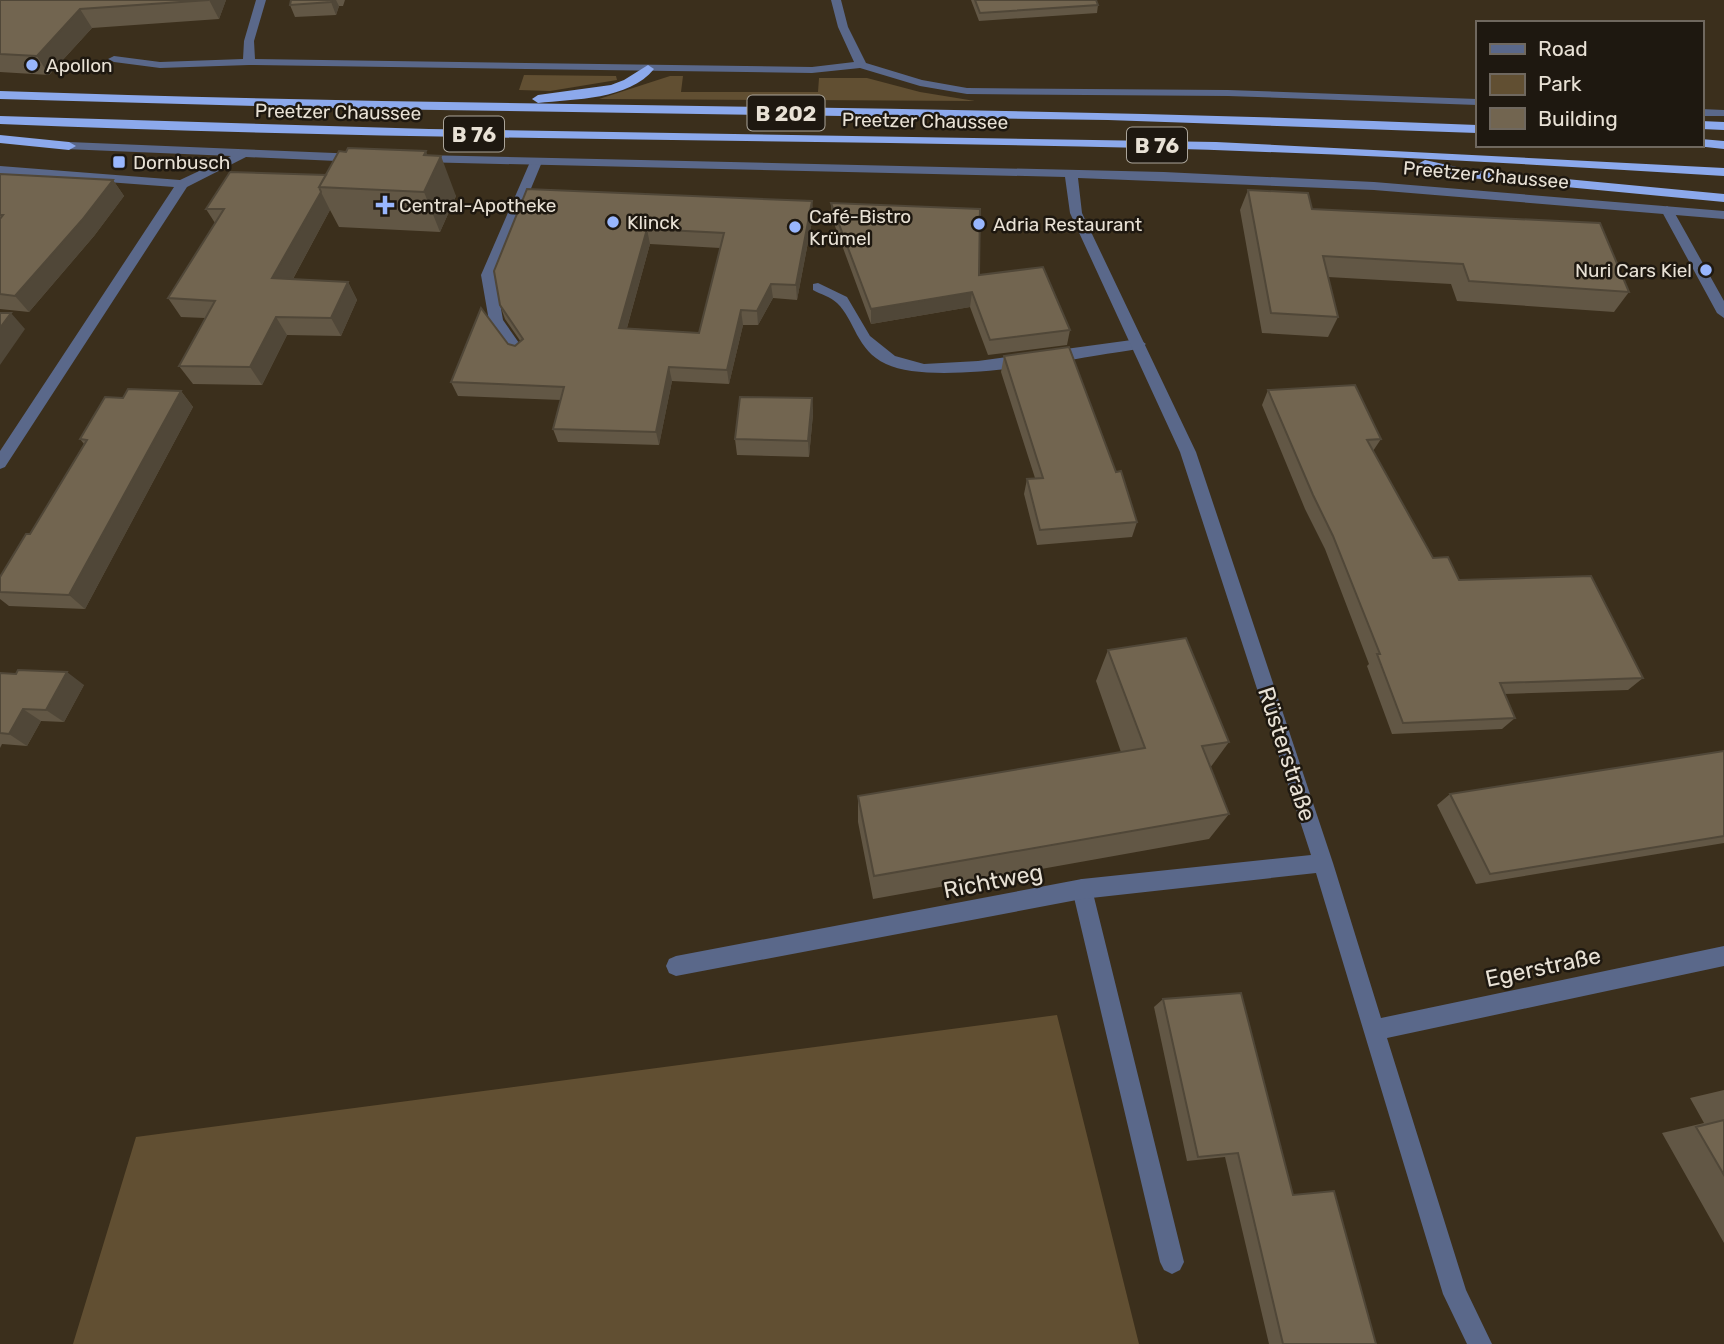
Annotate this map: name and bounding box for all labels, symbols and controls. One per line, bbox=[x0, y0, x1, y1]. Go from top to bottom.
legend bbox=[1476, 21, 1703, 147]
text: Road bbox=[1538, 36, 1588, 61]
place label: Apollon bbox=[46, 54, 113, 77]
marker: Apollon bbox=[24, 57, 40, 73]
text: Park bbox=[1538, 71, 1582, 96]
road number: B 202 bbox=[748, 96, 824, 130]
street label: Preetzer Chaussee bbox=[255, 99, 421, 125]
text: Building bbox=[1538, 106, 1618, 131]
street label: Preetzer Chaussee bbox=[842, 108, 1008, 134]
road number: B 76 bbox=[444, 116, 504, 152]
road number: B 76 bbox=[1127, 128, 1187, 162]
place label: Dornbusch bbox=[133, 151, 230, 174]
marker: Dornbusch bbox=[111, 154, 127, 170]
street label: Preetzer Chaussee bbox=[1402, 156, 1570, 194]
place label: Central-Apotheke bbox=[399, 194, 557, 217]
marker: Central-Apotheke bbox=[377, 197, 393, 213]
place label: Café-Bistro Krümel bbox=[809, 205, 911, 250]
place label: Klinck bbox=[627, 211, 680, 234]
place label: Adria Restaurant bbox=[993, 213, 1143, 236]
marker: Klinck bbox=[605, 214, 621, 230]
marker: Adria Restaurant bbox=[971, 216, 987, 232]
marker: Café-Bistro Krümel bbox=[787, 219, 803, 235]
place label: Nuri Cars Kiel bbox=[1575, 259, 1692, 282]
marker: Nuri Cars Kiel bbox=[1698, 262, 1714, 278]
street label: Rüsterstraße bbox=[1252, 683, 1322, 825]
street label: Richtweg bbox=[941, 858, 1045, 904]
street label: Egerstraße bbox=[1483, 941, 1603, 993]

